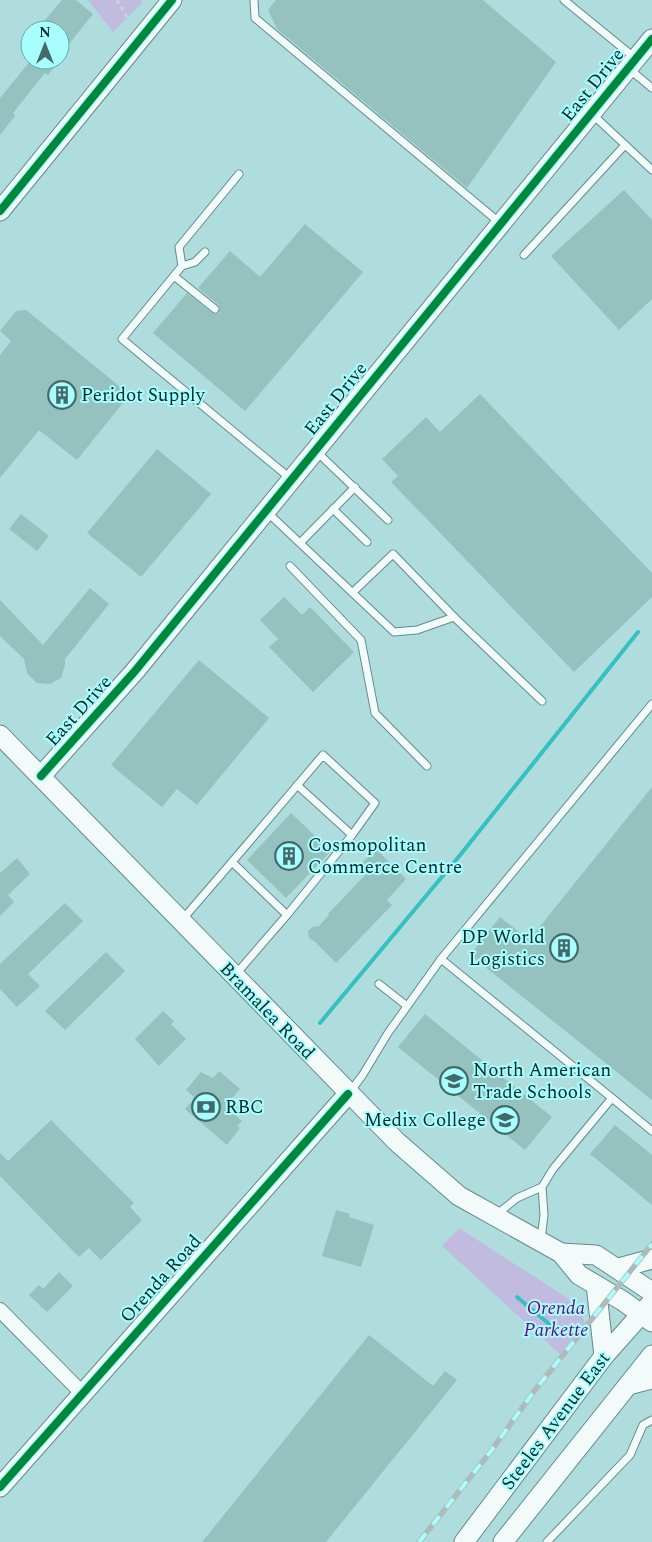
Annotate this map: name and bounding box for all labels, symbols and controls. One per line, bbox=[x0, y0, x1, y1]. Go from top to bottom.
north arrow bbox=[20, 20, 70, 70]
text: N bbox=[39, 22, 51, 43]
street label: East Drive bbox=[554, 42, 632, 128]
street label: East Drive bbox=[297, 356, 375, 442]
building icon: Peridot Supply bbox=[47, 380, 77, 410]
place label: Peridot Supply bbox=[81, 381, 206, 410]
street label: East Drive bbox=[39, 669, 119, 753]
place label: Cosmopolitan Commerce Centre bbox=[308, 831, 462, 882]
building icon: Cosmopolitan Commerce Centre bbox=[274, 841, 304, 871]
place label: DP World Logistics bbox=[461, 923, 545, 974]
building icon: DP World Logistics bbox=[549, 933, 579, 963]
street label: Bramalea Road bbox=[213, 955, 321, 1067]
place label: North American Trade Schools bbox=[473, 1056, 611, 1107]
school or university icon: North American Trade Schools bbox=[439, 1066, 469, 1096]
bank icon: RBC bbox=[191, 1092, 221, 1122]
place label: RBC bbox=[225, 1093, 264, 1122]
school or university icon: Medix College bbox=[490, 1105, 520, 1135]
place label: Medix College bbox=[364, 1106, 486, 1135]
street label: Orenda Road bbox=[113, 1228, 209, 1330]
park label: Orenda Parkette bbox=[524, 1294, 588, 1345]
street label: Steeles Avenue East bbox=[494, 1345, 618, 1496]

